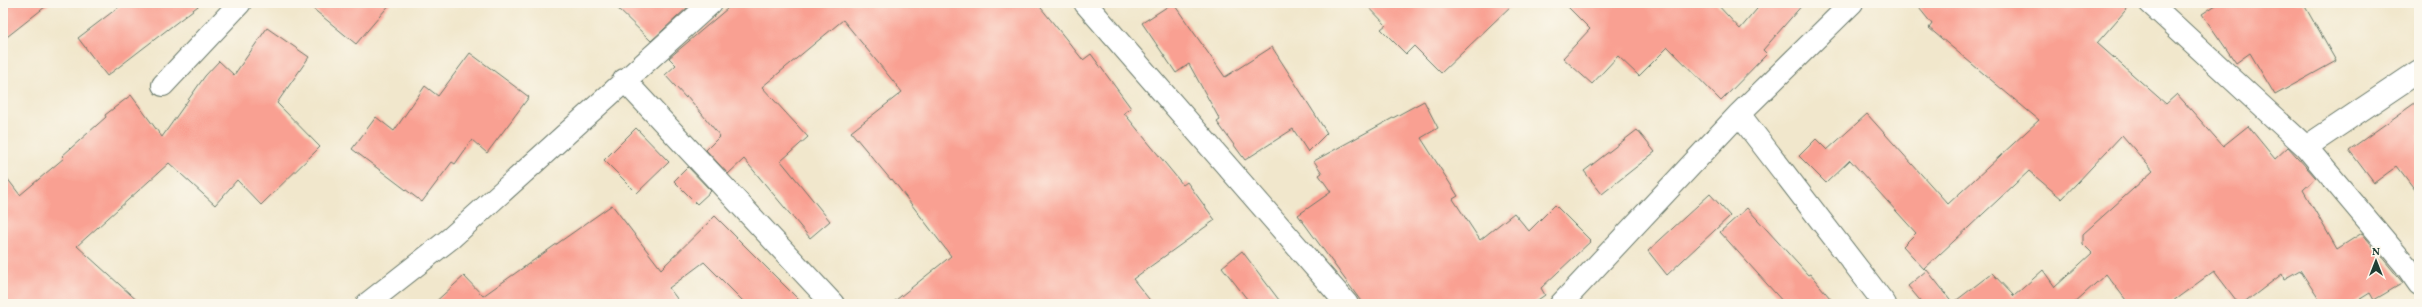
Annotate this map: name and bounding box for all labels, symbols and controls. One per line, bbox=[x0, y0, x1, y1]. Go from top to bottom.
north arrow bbox=[2356, 241, 2396, 281]
text: N bbox=[2372, 245, 2380, 260]

